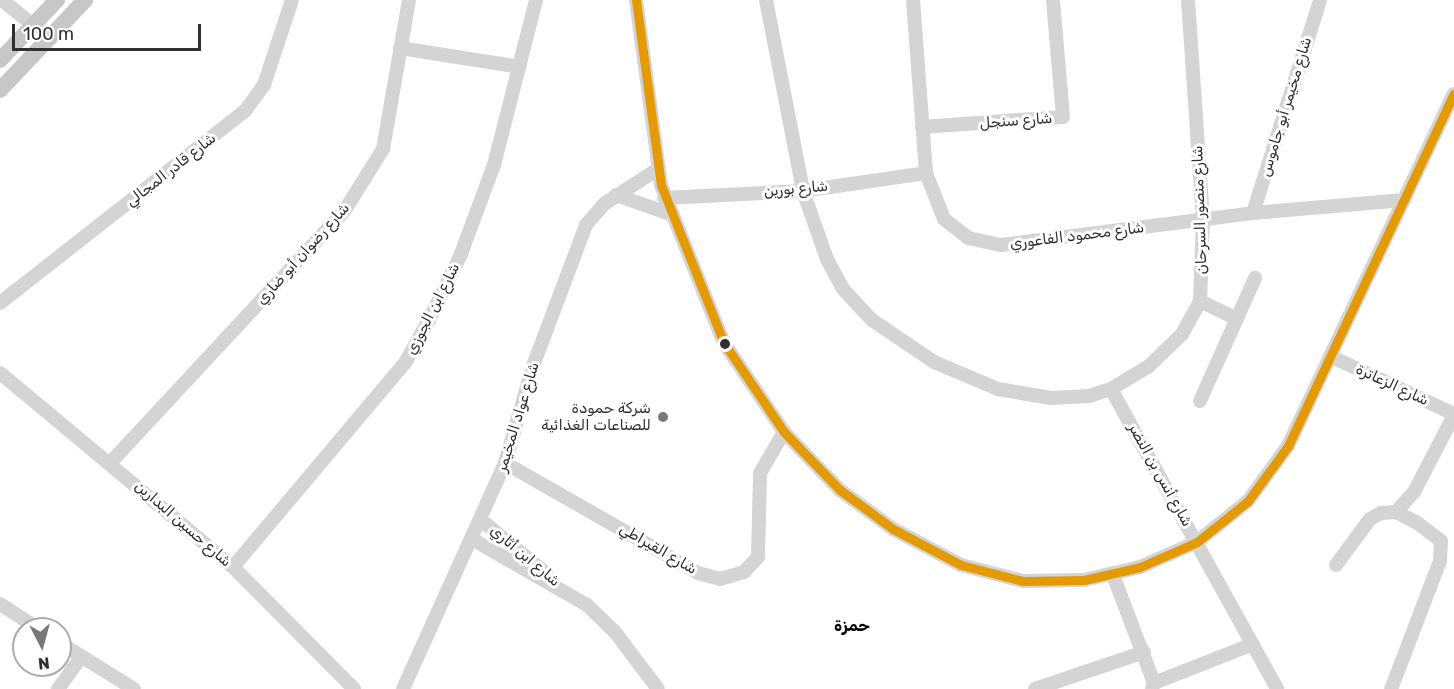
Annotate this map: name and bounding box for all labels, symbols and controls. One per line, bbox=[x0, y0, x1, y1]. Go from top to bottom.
scale bar bbox=[15, 12, 204, 50]
text: 100 m bbox=[23, 23, 74, 45]
street label: شارع مخيمر أبو جاموس bbox=[1256, 35, 1316, 179]
street label: شارع سنجل bbox=[979, 109, 1053, 133]
street label: شارع قادر المجالي bbox=[122, 129, 220, 211]
street label: شارع منصور السرحان bbox=[1189, 145, 1211, 275]
street label: شارع بورين bbox=[763, 177, 829, 201]
street label: شارع رضوان أبو ضاري bbox=[253, 199, 353, 309]
street label: شارع محمود الفاعوري bbox=[1009, 219, 1145, 253]
street label: شارع ابن الجوزي bbox=[402, 260, 464, 358]
unlabelled marker bbox=[719, 338, 731, 350]
street label: شارع عواد المخيمر bbox=[493, 360, 543, 474]
street label: شارع الزعاترة bbox=[1353, 360, 1431, 410]
place label: شركة حمودة للصناعات الغذائية bbox=[541, 399, 651, 434]
marker: شركة حمودة للصناعات الغذائية bbox=[656, 410, 670, 424]
street label: شارع أنس بن النضر bbox=[1124, 420, 1196, 530]
street label: شارع حسين البدارين bbox=[131, 477, 235, 571]
street label: شارع القيراطي bbox=[616, 520, 700, 578]
street label: شارع ابن أثاري bbox=[486, 522, 564, 590]
district label: حمزة bbox=[834, 616, 870, 636]
north arrow bbox=[12, 617, 72, 677]
text: N bbox=[37, 653, 50, 673]

